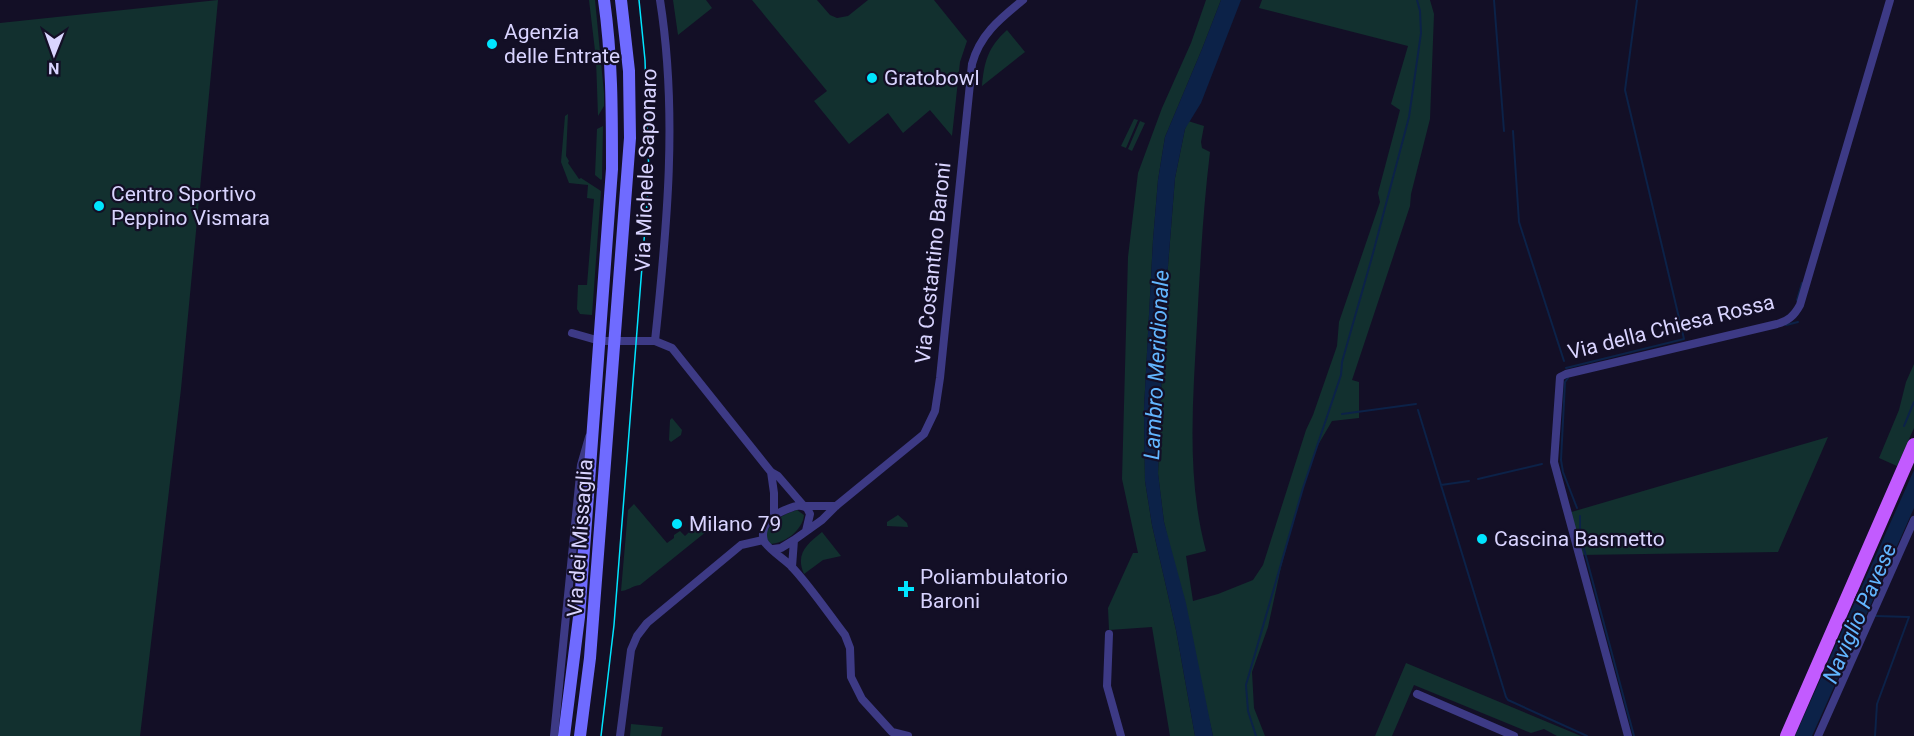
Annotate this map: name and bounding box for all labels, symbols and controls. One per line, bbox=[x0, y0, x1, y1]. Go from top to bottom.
place label: Agenzia delle Entrate bbox=[504, 20, 620, 68]
north arrow bbox=[24, 24, 84, 84]
marker: Agenzia delle Entrate bbox=[485, 37, 499, 51]
text: N bbox=[48, 59, 60, 78]
place label: Gratobowl bbox=[884, 66, 980, 90]
street label: Via Michele Saponaro bbox=[630, 68, 662, 272]
marker: Gratobowl bbox=[865, 71, 879, 85]
street label: Via Costantino Baroni bbox=[910, 161, 956, 365]
place label: Centro Sportivo Peppino Vismara bbox=[111, 182, 270, 230]
marker: Centro Sportivo Peppino Vismara bbox=[92, 199, 106, 213]
water label: Lambro Meridionale bbox=[1139, 269, 1174, 461]
street label: Via della Chiesa Rossa bbox=[1565, 290, 1777, 364]
street label: Via dei Missaglia bbox=[563, 458, 597, 618]
place label: Milano 79 bbox=[689, 512, 781, 536]
marker: Milano 79 bbox=[670, 517, 684, 531]
place label: Cascina Basmetto bbox=[1494, 527, 1665, 551]
marker: Cascina Basmetto bbox=[1475, 532, 1489, 546]
water label: Naviglio Pavese bbox=[1817, 539, 1902, 687]
place label: Poliambulatorio Baroni bbox=[920, 565, 1068, 613]
marker: Poliambulatorio Baroni bbox=[897, 580, 915, 598]

